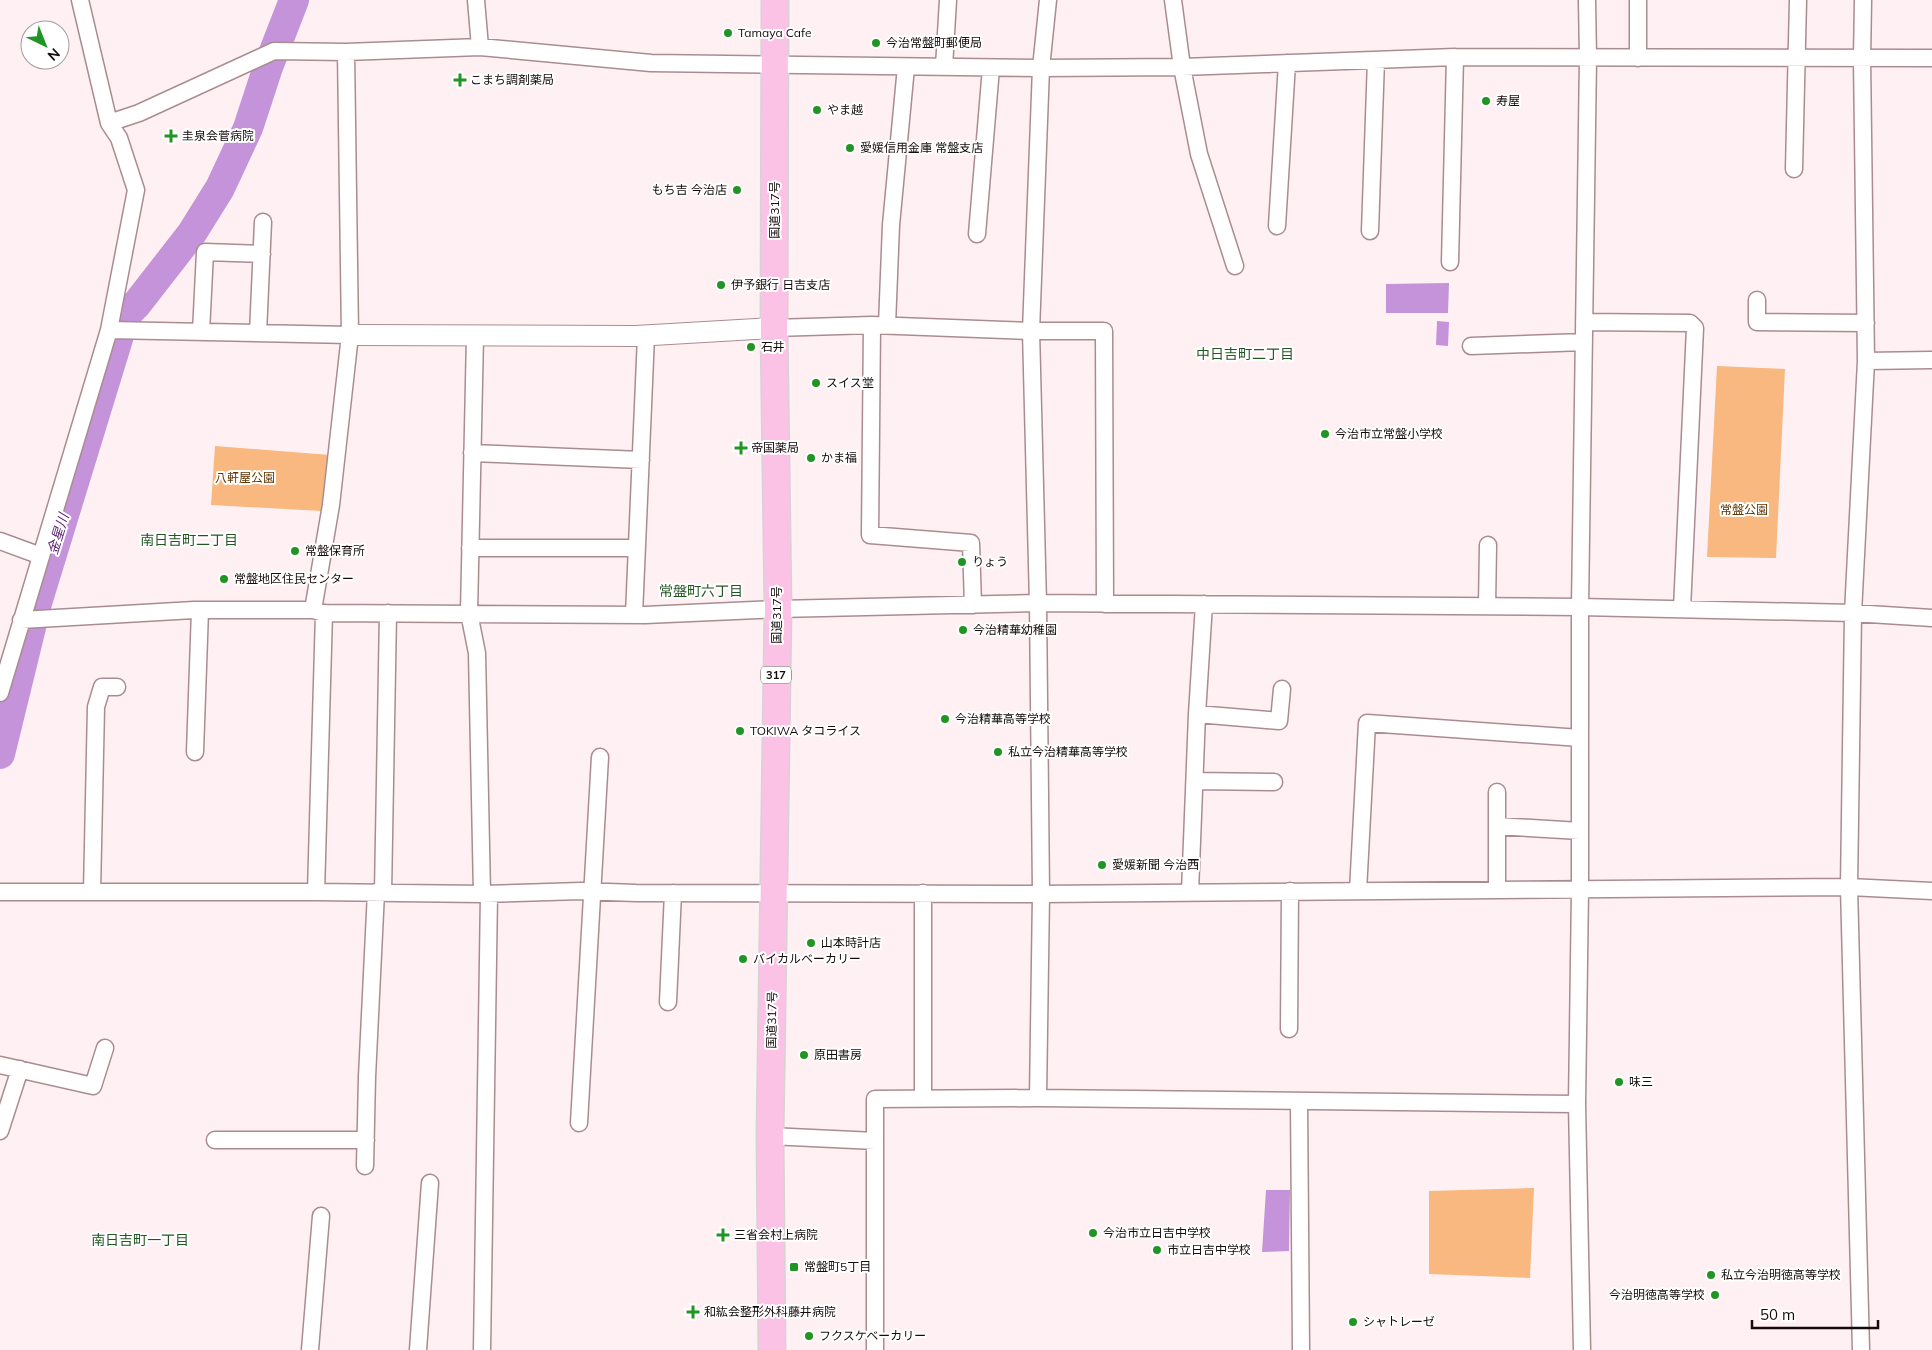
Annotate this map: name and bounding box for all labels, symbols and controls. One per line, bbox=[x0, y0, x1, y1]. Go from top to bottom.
north arrow bbox=[20, 20, 70, 70]
place label: Tamaya Cafe bbox=[738, 25, 811, 40]
marker: Tamaya Cafe bbox=[722, 27, 734, 39]
place label: 今治常盤町郵便局 bbox=[886, 35, 982, 50]
marker: 今治常盤町郵便局 bbox=[870, 37, 882, 49]
text: N bbox=[44, 44, 64, 65]
place label: こまち調剤薬局 bbox=[470, 72, 554, 87]
marker: こまち調剤薬局 bbox=[454, 74, 466, 86]
place label: 寿屋 bbox=[1496, 93, 1520, 108]
marker: 寿屋 bbox=[1480, 95, 1492, 107]
place label: やま越 bbox=[827, 102, 863, 117]
marker: やま越 bbox=[811, 104, 823, 116]
place label: 圭泉会菅病院 bbox=[182, 128, 254, 143]
marker: 圭泉会菅病院 bbox=[164, 129, 178, 143]
place label: 愛媛信用金庫 常盤支店 bbox=[860, 140, 983, 155]
marker: 愛媛信用金庫 常盤支店 bbox=[844, 142, 856, 154]
street label: 国道317号 bbox=[767, 181, 782, 239]
place label: もち吉 今治店 bbox=[652, 182, 727, 197]
marker: もち吉 今治店 bbox=[731, 184, 743, 196]
place label: 伊予銀行 日吉支店 bbox=[731, 277, 830, 292]
marker: 伊予銀行 日吉支店 bbox=[715, 279, 727, 291]
place label: 石井 bbox=[761, 339, 785, 354]
marker: 石井 bbox=[745, 341, 757, 353]
district label: 中日吉町二丁目 bbox=[1196, 345, 1294, 363]
place label: スイス堂 bbox=[826, 375, 874, 390]
marker: スイス堂 bbox=[810, 377, 822, 389]
place label: 今治市立常盤小学校 bbox=[1335, 426, 1443, 441]
marker: 今治市立常盤小学校 bbox=[1319, 428, 1331, 440]
place label: 帝国薬局 bbox=[751, 440, 799, 455]
marker: 帝国薬局 bbox=[735, 442, 747, 454]
place label: かま福 bbox=[821, 450, 857, 465]
marker: かま福 bbox=[805, 452, 817, 464]
park label: 八軒屋公園 bbox=[215, 470, 275, 485]
park label: 常盤公園 bbox=[1720, 502, 1768, 517]
water label: 金星川 bbox=[43, 509, 73, 557]
district label: 南日吉町二丁目 bbox=[140, 531, 238, 549]
place label: 常盤保育所 bbox=[305, 543, 365, 558]
marker: 常盤保育所 bbox=[289, 545, 301, 557]
place label: りょう bbox=[972, 554, 1008, 569]
marker: りょう bbox=[956, 556, 968, 568]
place label: 常盤地区住民センター bbox=[234, 571, 354, 586]
marker: 常盤地区住民センター bbox=[218, 573, 230, 585]
district label: 常盤町六丁目 bbox=[659, 582, 743, 600]
street label: 国道317号 bbox=[769, 586, 784, 644]
place label: 今治精華幼稚園 bbox=[973, 622, 1057, 637]
marker: 今治精華幼稚園 bbox=[957, 624, 969, 636]
road number: 317 bbox=[761, 666, 791, 684]
place label: 今治精華高等学校 bbox=[955, 711, 1051, 726]
marker: 今治精華高等学校 bbox=[939, 713, 951, 725]
place label: TOKIWA タコライス bbox=[750, 723, 861, 738]
marker: TOKIWA タコライス bbox=[734, 725, 746, 737]
place label: 私立今治精華高等学校 bbox=[1008, 744, 1128, 759]
marker: 私立今治精華高等学校 bbox=[992, 746, 1004, 758]
place label: 愛媛新聞 今治西 bbox=[1112, 857, 1199, 872]
marker: 愛媛新聞 今治西 bbox=[1096, 859, 1108, 871]
place label: 山本時計店 bbox=[821, 935, 881, 950]
marker: 山本時計店 bbox=[805, 937, 817, 949]
place label: バイカルベーカリー bbox=[753, 951, 861, 966]
marker: バイカルベーカリー bbox=[737, 953, 749, 965]
street label: 国道317号 bbox=[763, 991, 780, 1049]
place label: 原田書房 bbox=[814, 1047, 862, 1062]
marker: 原田書房 bbox=[798, 1049, 810, 1061]
place label: 味三 bbox=[1629, 1074, 1653, 1089]
marker: 味三 bbox=[1613, 1076, 1625, 1088]
place label: 今治市立日吉中学校 bbox=[1103, 1225, 1211, 1240]
place label: 三省会村上病院 bbox=[734, 1227, 818, 1242]
marker: 今治市立日吉中学校 bbox=[1087, 1227, 1099, 1239]
marker: 三省会村上病院 bbox=[716, 1228, 730, 1242]
district label: 南日吉町一丁目 bbox=[91, 1231, 189, 1249]
place label: 市立日吉中学校 bbox=[1167, 1242, 1251, 1257]
marker: 市立日吉中学校 bbox=[1151, 1244, 1163, 1256]
place label: 常盤町5丁目 bbox=[804, 1259, 871, 1274]
marker: 常盤町5丁目 bbox=[788, 1261, 800, 1273]
place label: 私立今治明徳高等学校 bbox=[1721, 1267, 1841, 1282]
marker: 私立今治明徳高等学校 bbox=[1705, 1269, 1717, 1281]
place label: 今治明徳高等学校 bbox=[1609, 1287, 1705, 1302]
marker: 今治明徳高等学校 bbox=[1709, 1289, 1721, 1301]
scale bar bbox=[1752, 1298, 1878, 1330]
place label: 和紘会整形外科藤井病院 bbox=[704, 1304, 836, 1319]
marker: 和紘会整形外科藤井病院 bbox=[686, 1305, 700, 1319]
text: 50 m bbox=[1760, 1305, 1795, 1324]
place label: シャトレーゼ bbox=[1363, 1314, 1435, 1329]
marker: シャトレーゼ bbox=[1347, 1316, 1359, 1328]
place label: フクスケベーカリー bbox=[819, 1328, 926, 1343]
marker: フクスケベーカリー bbox=[803, 1330, 815, 1342]

